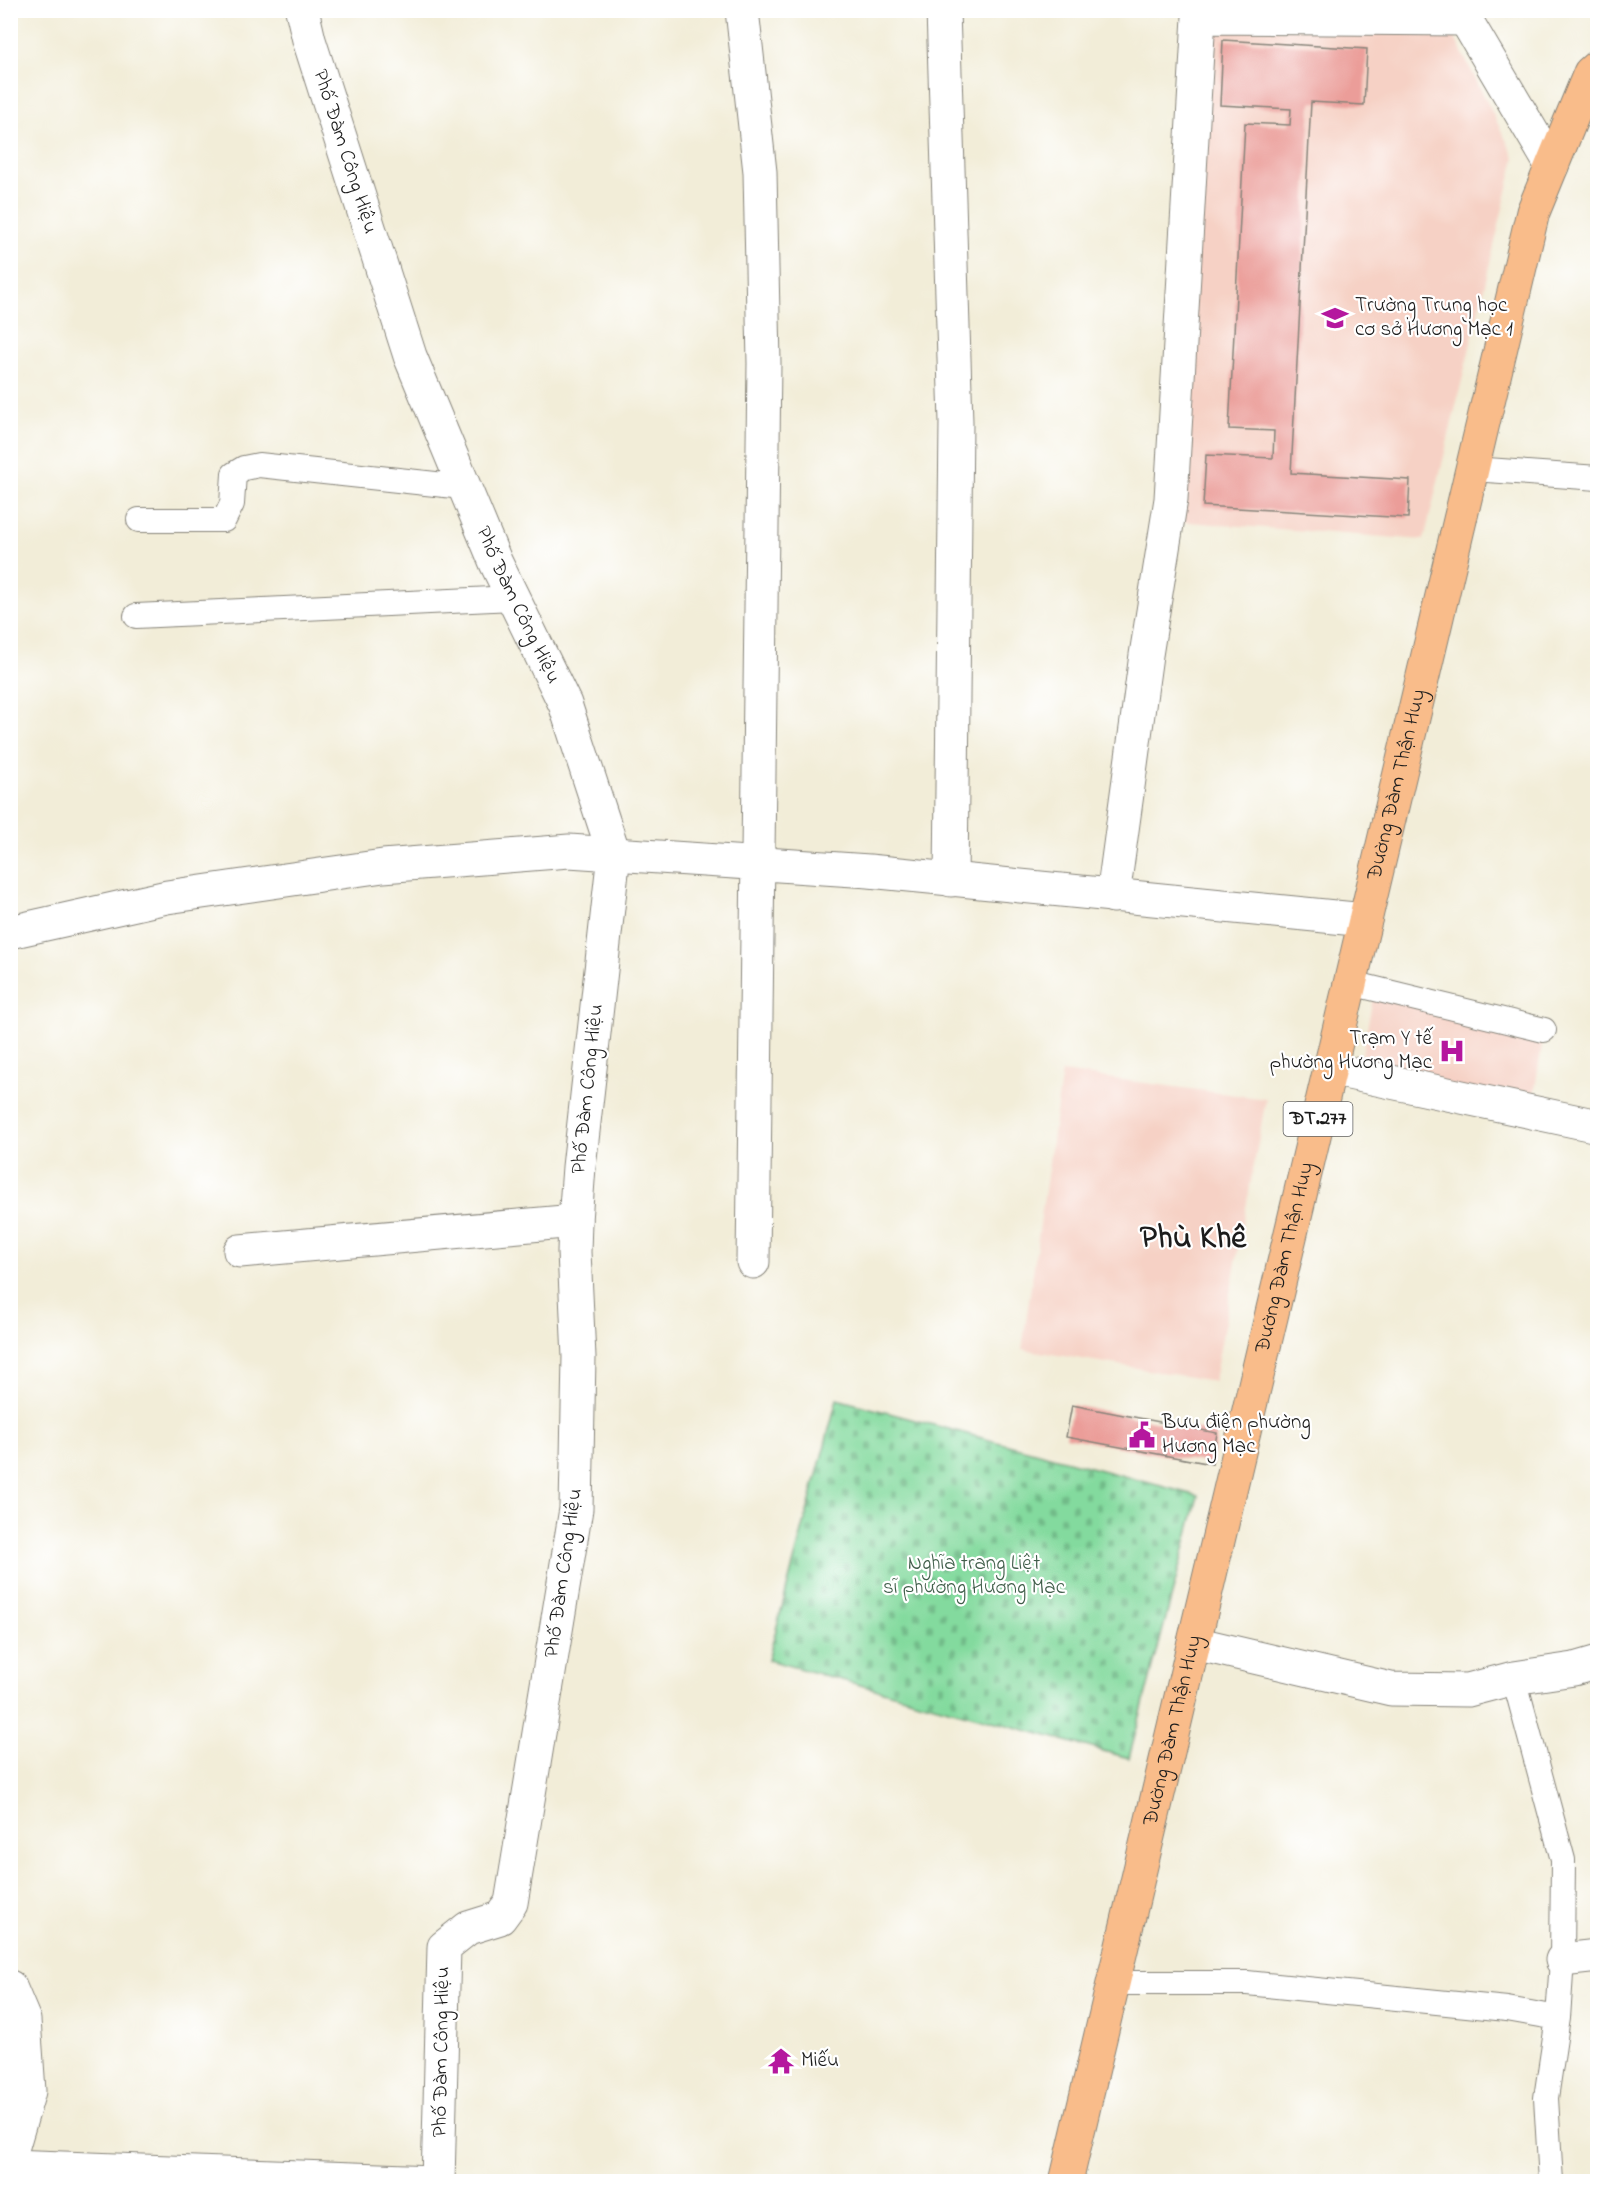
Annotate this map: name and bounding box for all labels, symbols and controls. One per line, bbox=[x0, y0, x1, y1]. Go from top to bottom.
street label: Phố Đàm Công Hiệu bbox=[304, 66, 385, 238]
place label: Trường Trung học cơ sở Hương Mạc 1 bbox=[1355, 291, 1513, 347]
school or university icon: Trường Trung học cơ sở Hương Mạc 1 bbox=[1320, 303, 1350, 333]
street label: Phố Đàm Công Hiệu bbox=[467, 522, 568, 689]
street label: Đường Đàm Thận Huy bbox=[1360, 686, 1436, 884]
street label: Phố Đàm Công Hiệu bbox=[564, 1002, 614, 1176]
place label: Trạm Y tế phường Hương Mạc bbox=[1270, 1024, 1434, 1080]
hospital icon: Trạm Y tế phường Hương Mạc bbox=[1437, 1036, 1467, 1066]
road number: ĐT.277 bbox=[1284, 1102, 1352, 1136]
street label: Đường Đàm Thận Huy bbox=[1248, 1159, 1324, 1357]
district label: Phù Khê bbox=[1140, 1215, 1247, 1263]
place label: Bưu điện phường Hương Mạc bbox=[1161, 1408, 1311, 1464]
public building icon: Bưu điện phường Hương Mạc bbox=[1127, 1420, 1157, 1450]
street label: Phố Đàm Công Hiệu bbox=[537, 1486, 593, 1660]
park label: Nghĩa trang Liệt sĩ phường Hương Mạc bbox=[883, 1549, 1066, 1605]
street label: Đường Đàm Thận Huy bbox=[1136, 1632, 1212, 1830]
street label: Phố Đàm Công Hiệu bbox=[426, 1966, 460, 2138]
temple icon: Miếu bbox=[766, 2046, 796, 2076]
place label: Miếu bbox=[801, 2046, 839, 2076]

